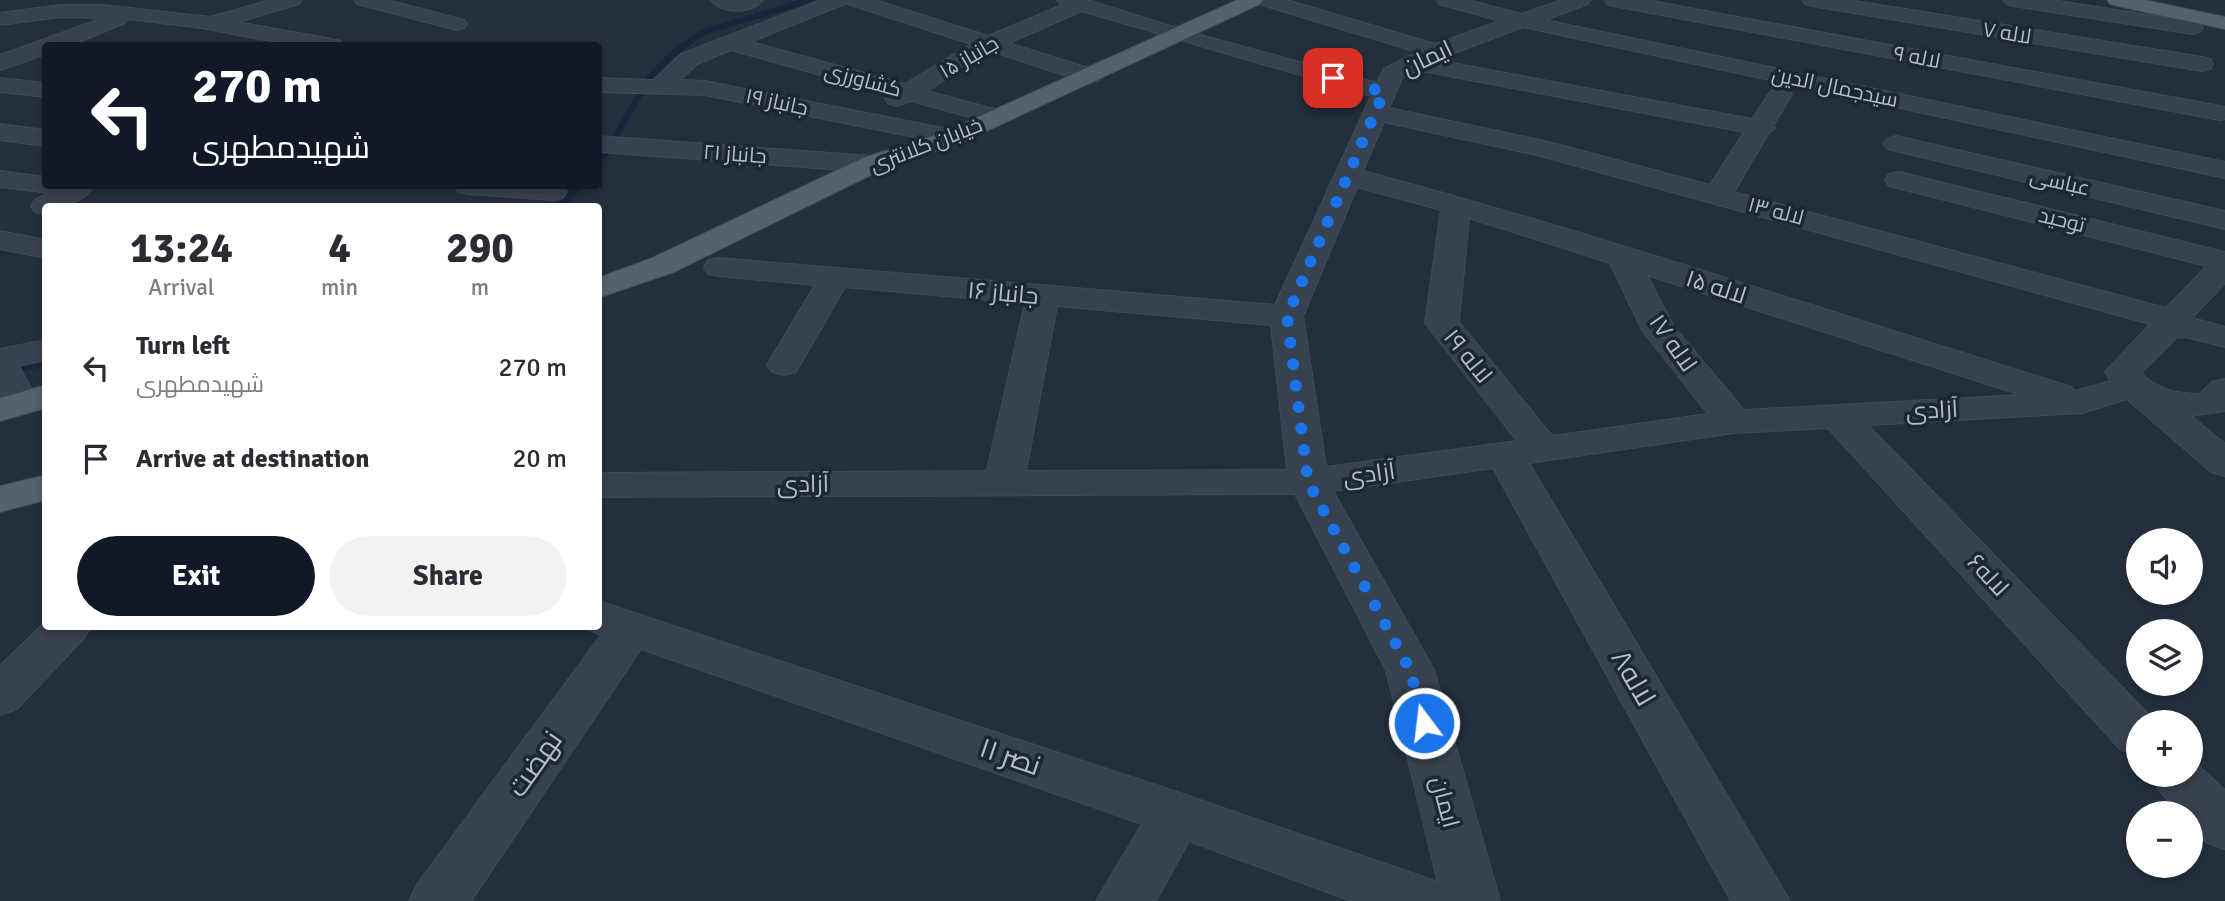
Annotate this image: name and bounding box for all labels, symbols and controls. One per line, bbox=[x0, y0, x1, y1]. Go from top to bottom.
street label: لاله ۷ bbox=[1981, 16, 2033, 50]
street label: جانباز ۱۵ bbox=[935, 30, 1003, 84]
street label: ایمان bbox=[1397, 33, 1457, 83]
street label: لاله ۹ bbox=[1891, 40, 1943, 74]
pin bbox=[1303, 48, 1363, 108]
text: 270 m bbox=[192, 56, 322, 116]
street label: کشاورزی bbox=[822, 57, 904, 103]
icon: arrive bbox=[1314, 59, 1352, 97]
street label: سیدجمال الدین bbox=[1770, 61, 1900, 113]
icon: left bbox=[77, 70, 168, 161]
street label: جانباز ۱۹ bbox=[743, 83, 811, 121]
street label: خیابان کلانتری bbox=[866, 112, 986, 178]
text: شهیدمطهری bbox=[192, 128, 370, 167]
street label: جانباز ۲۱ bbox=[702, 139, 768, 169]
street label: عباسی bbox=[2027, 163, 2093, 201]
street label: لاله ۱۳ bbox=[1745, 191, 1807, 231]
street label: توحید bbox=[2036, 202, 2088, 238]
text: 13:24 bbox=[130, 223, 233, 274]
text: 4 bbox=[328, 223, 351, 274]
text: 290 bbox=[446, 223, 514, 274]
street label: لاله ۱۵ bbox=[1682, 263, 1750, 311]
text: Arrival bbox=[148, 273, 215, 302]
text: min bbox=[321, 273, 358, 302]
text: m bbox=[471, 273, 489, 302]
street label: جانباز ۱۶ bbox=[966, 275, 1040, 311]
street label: لاله ۱۷ bbox=[1642, 308, 1704, 378]
street label: لاله ۱۹ bbox=[1437, 323, 1499, 389]
text: Turn left bbox=[136, 330, 230, 362]
icon: left bbox=[77, 349, 115, 387]
text: 270 m bbox=[498, 352, 567, 384]
text: شهیدمطهری bbox=[136, 370, 264, 399]
street label: آزادی bbox=[1905, 394, 1959, 426]
icon: arrive bbox=[77, 440, 115, 478]
text: Arrive at destination bbox=[136, 443, 369, 475]
text: 20 m bbox=[512, 443, 567, 475]
street label: آزادی bbox=[1341, 455, 1398, 492]
street label: آزادی bbox=[777, 469, 830, 499]
map controls bbox=[2126, 528, 2203, 878]
button: sound bbox=[2126, 528, 2203, 605]
button: Exit bbox=[77, 536, 315, 616]
button: Share bbox=[329, 536, 567, 616]
street label: لاله۶ bbox=[1961, 547, 2015, 603]
button: layers bbox=[2126, 619, 2203, 696]
street label: لاله۸ bbox=[1603, 644, 1663, 712]
position arrow bbox=[1387, 686, 1461, 760]
button: + bbox=[2126, 710, 2203, 787]
street label: نهضت bbox=[500, 724, 570, 804]
street label: نصر ۱۱ bbox=[975, 731, 1045, 783]
street label: ایمان bbox=[1424, 773, 1466, 831]
button: − bbox=[2126, 801, 2203, 878]

